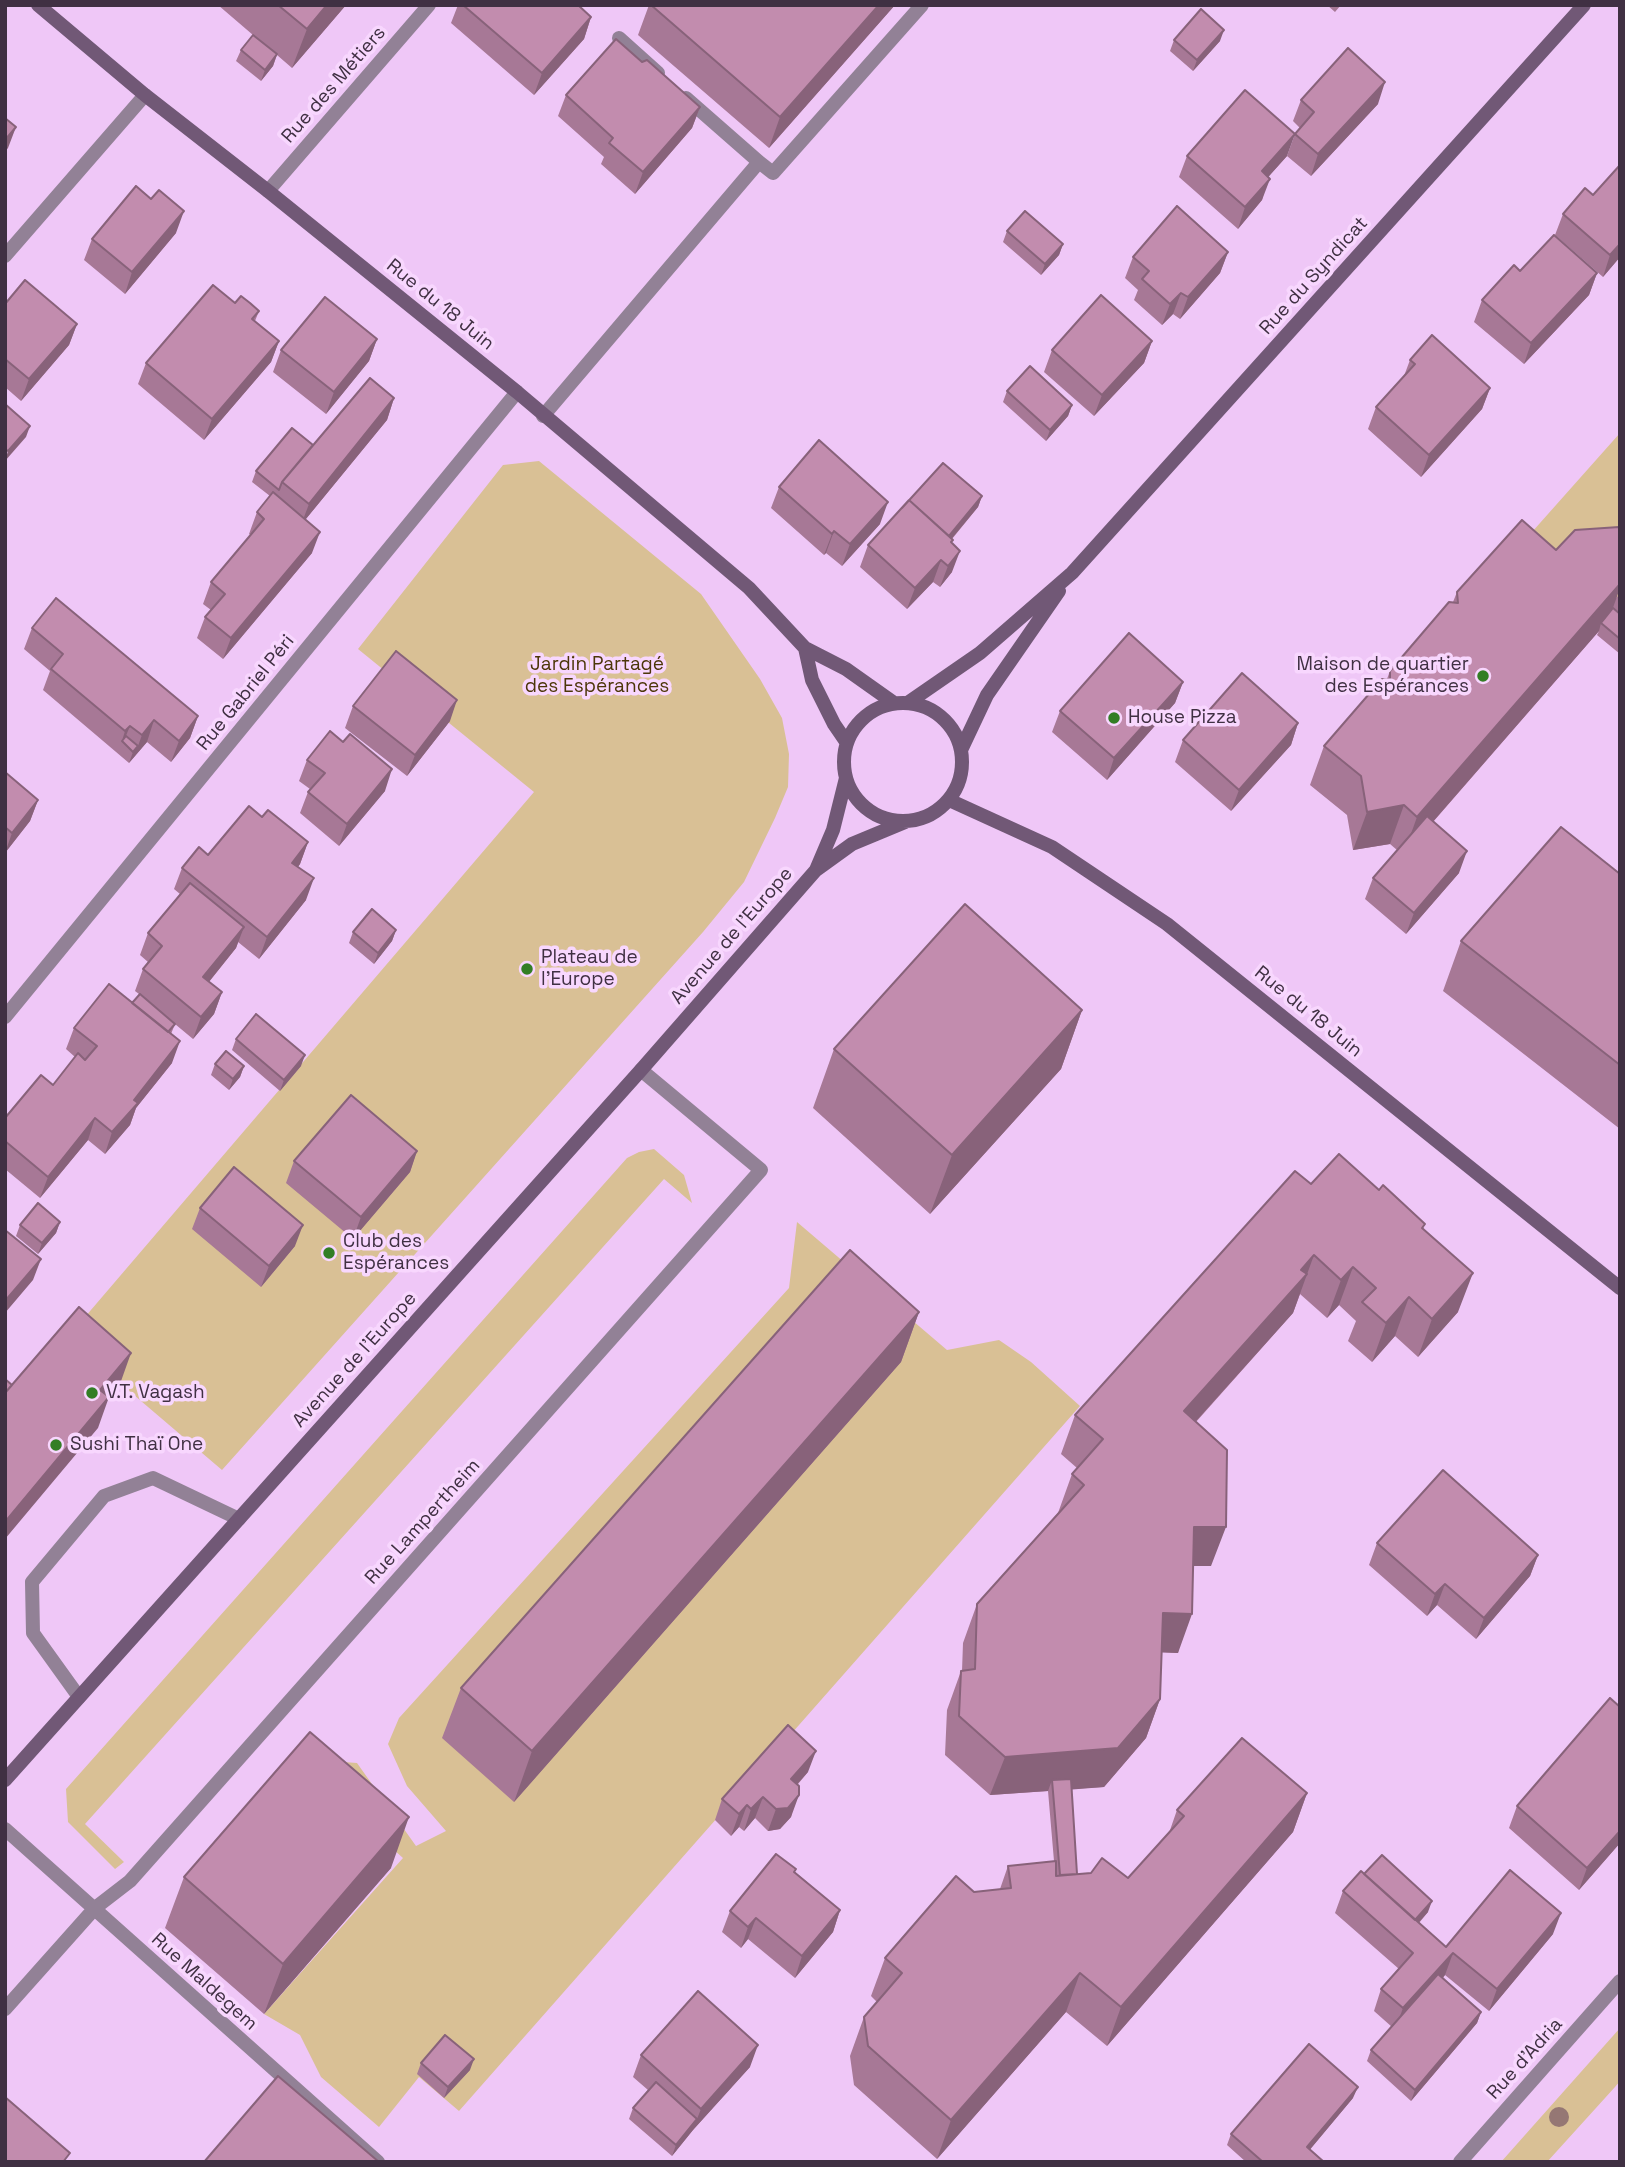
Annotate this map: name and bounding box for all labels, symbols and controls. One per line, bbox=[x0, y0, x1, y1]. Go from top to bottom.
street label: Rue des Métiers bbox=[277, 22, 391, 148]
street label: Rue du Syndicat bbox=[1255, 212, 1373, 340]
street label: Rue du 18 Juin bbox=[382, 255, 498, 355]
street label: Rue Gabriel Péri bbox=[192, 631, 300, 755]
park label: Jardin Partagé des Espérances bbox=[525, 654, 669, 698]
place label: Maison de quartier des Espérances bbox=[1297, 654, 1469, 698]
marker: Maison de quartier des Espérances bbox=[1475, 668, 1491, 684]
place label: House Pizza bbox=[1128, 707, 1237, 729]
marker: House Pizza bbox=[1106, 710, 1122, 726]
street label: Avenue de l'Europe bbox=[666, 863, 798, 1009]
place label: Plateau de l'Europe bbox=[541, 947, 638, 991]
marker: Plateau de l'Europe bbox=[519, 961, 535, 977]
street label: Rue du 18 Juin bbox=[1250, 962, 1366, 1062]
place label: Club des Espérances bbox=[343, 1231, 449, 1275]
marker: Club des Espérances bbox=[321, 1245, 337, 1261]
street label: Avenue de l'Europe bbox=[288, 1288, 422, 1432]
place label: V.T. Vagash bbox=[106, 1382, 205, 1404]
marker: V.T. Vagash bbox=[84, 1385, 100, 1401]
place label: Sushi Thaï One bbox=[70, 1434, 203, 1456]
marker: Sushi Thaï One bbox=[48, 1437, 64, 1453]
street label: Rue Lampertheim bbox=[361, 1455, 485, 1589]
street label: Rue Maldegem bbox=[146, 1928, 262, 2036]
street label: Rue d'Adria bbox=[1482, 2013, 1568, 2105]

